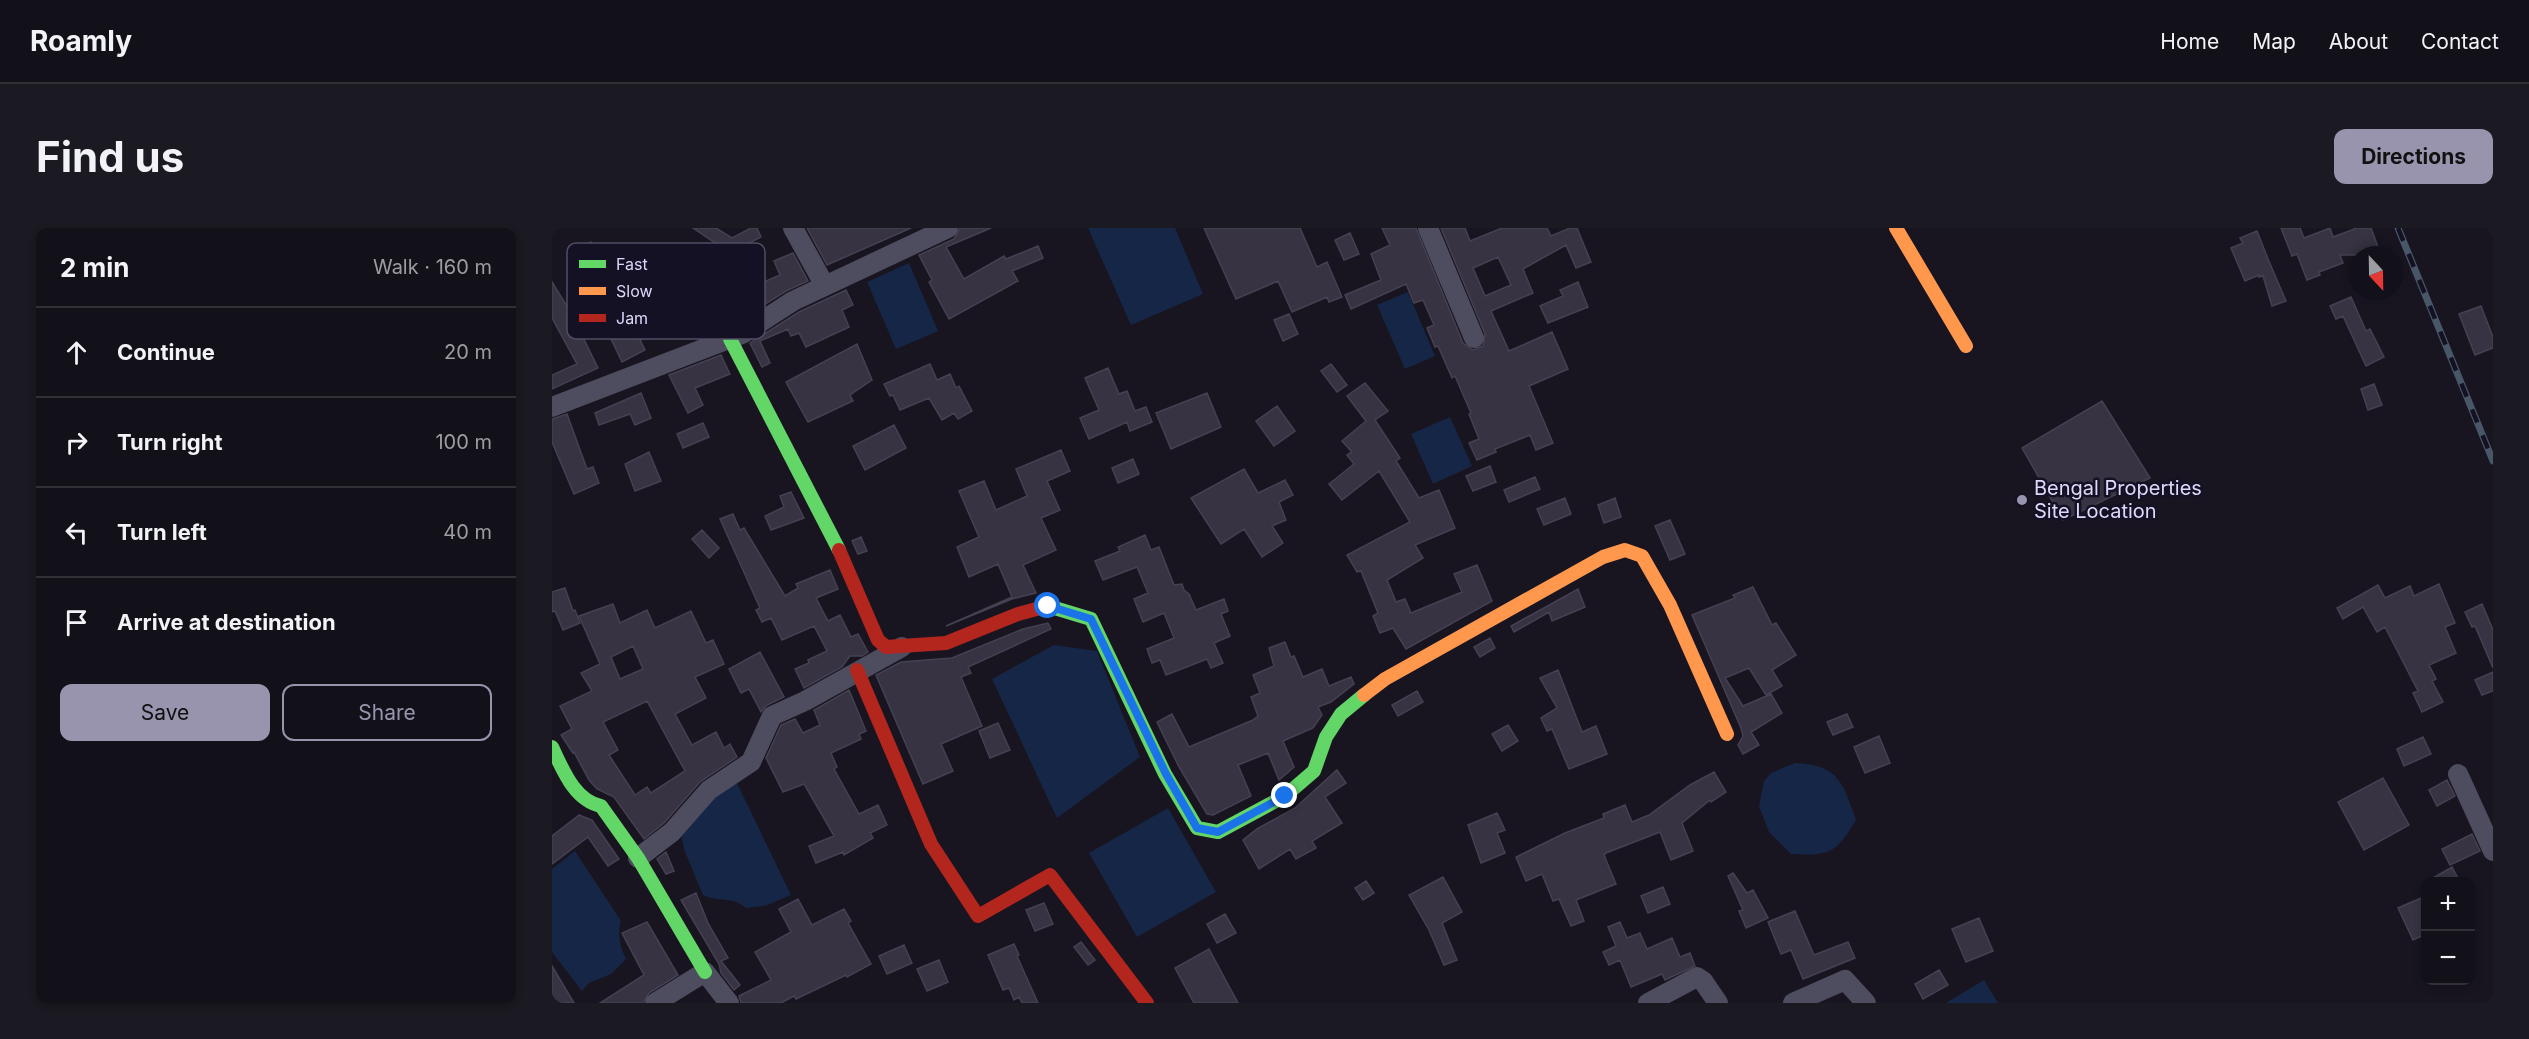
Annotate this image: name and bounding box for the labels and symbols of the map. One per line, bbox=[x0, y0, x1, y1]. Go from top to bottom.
legend bbox=[567, 243, 765, 339]
north arrow bbox=[2349, 246, 2403, 300]
text: Fast bbox=[616, 254, 648, 274]
text: Slow bbox=[616, 281, 653, 301]
text: Jam bbox=[616, 308, 648, 328]
place label: Bengal Properties Site Location bbox=[2034, 476, 2202, 523]
marker: Bengal Properties Site Location bbox=[2015, 493, 2029, 507]
route start bbox=[1034, 592, 1060, 618]
route end bbox=[1271, 782, 1297, 808]

